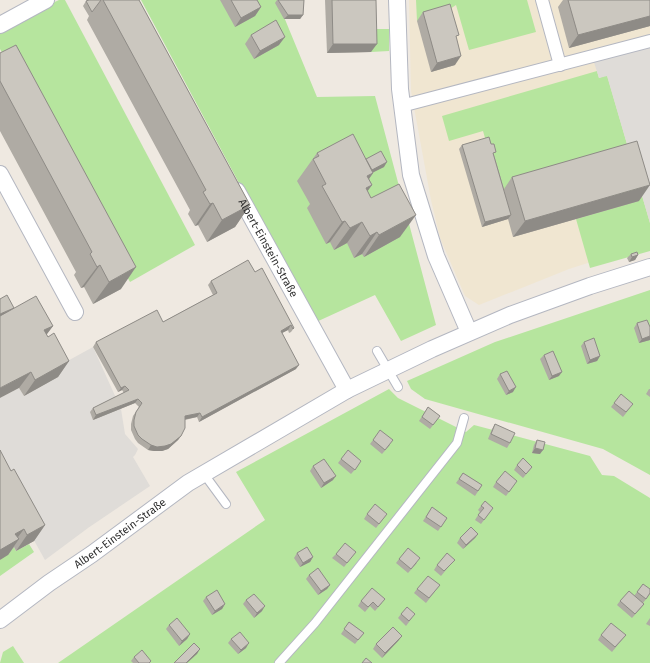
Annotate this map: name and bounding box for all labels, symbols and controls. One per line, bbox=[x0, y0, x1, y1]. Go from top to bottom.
street label: Albert-Einstein-Straße bbox=[236, 196, 301, 299]
street label: Albert-Einstein-Straße bbox=[71, 495, 168, 571]

